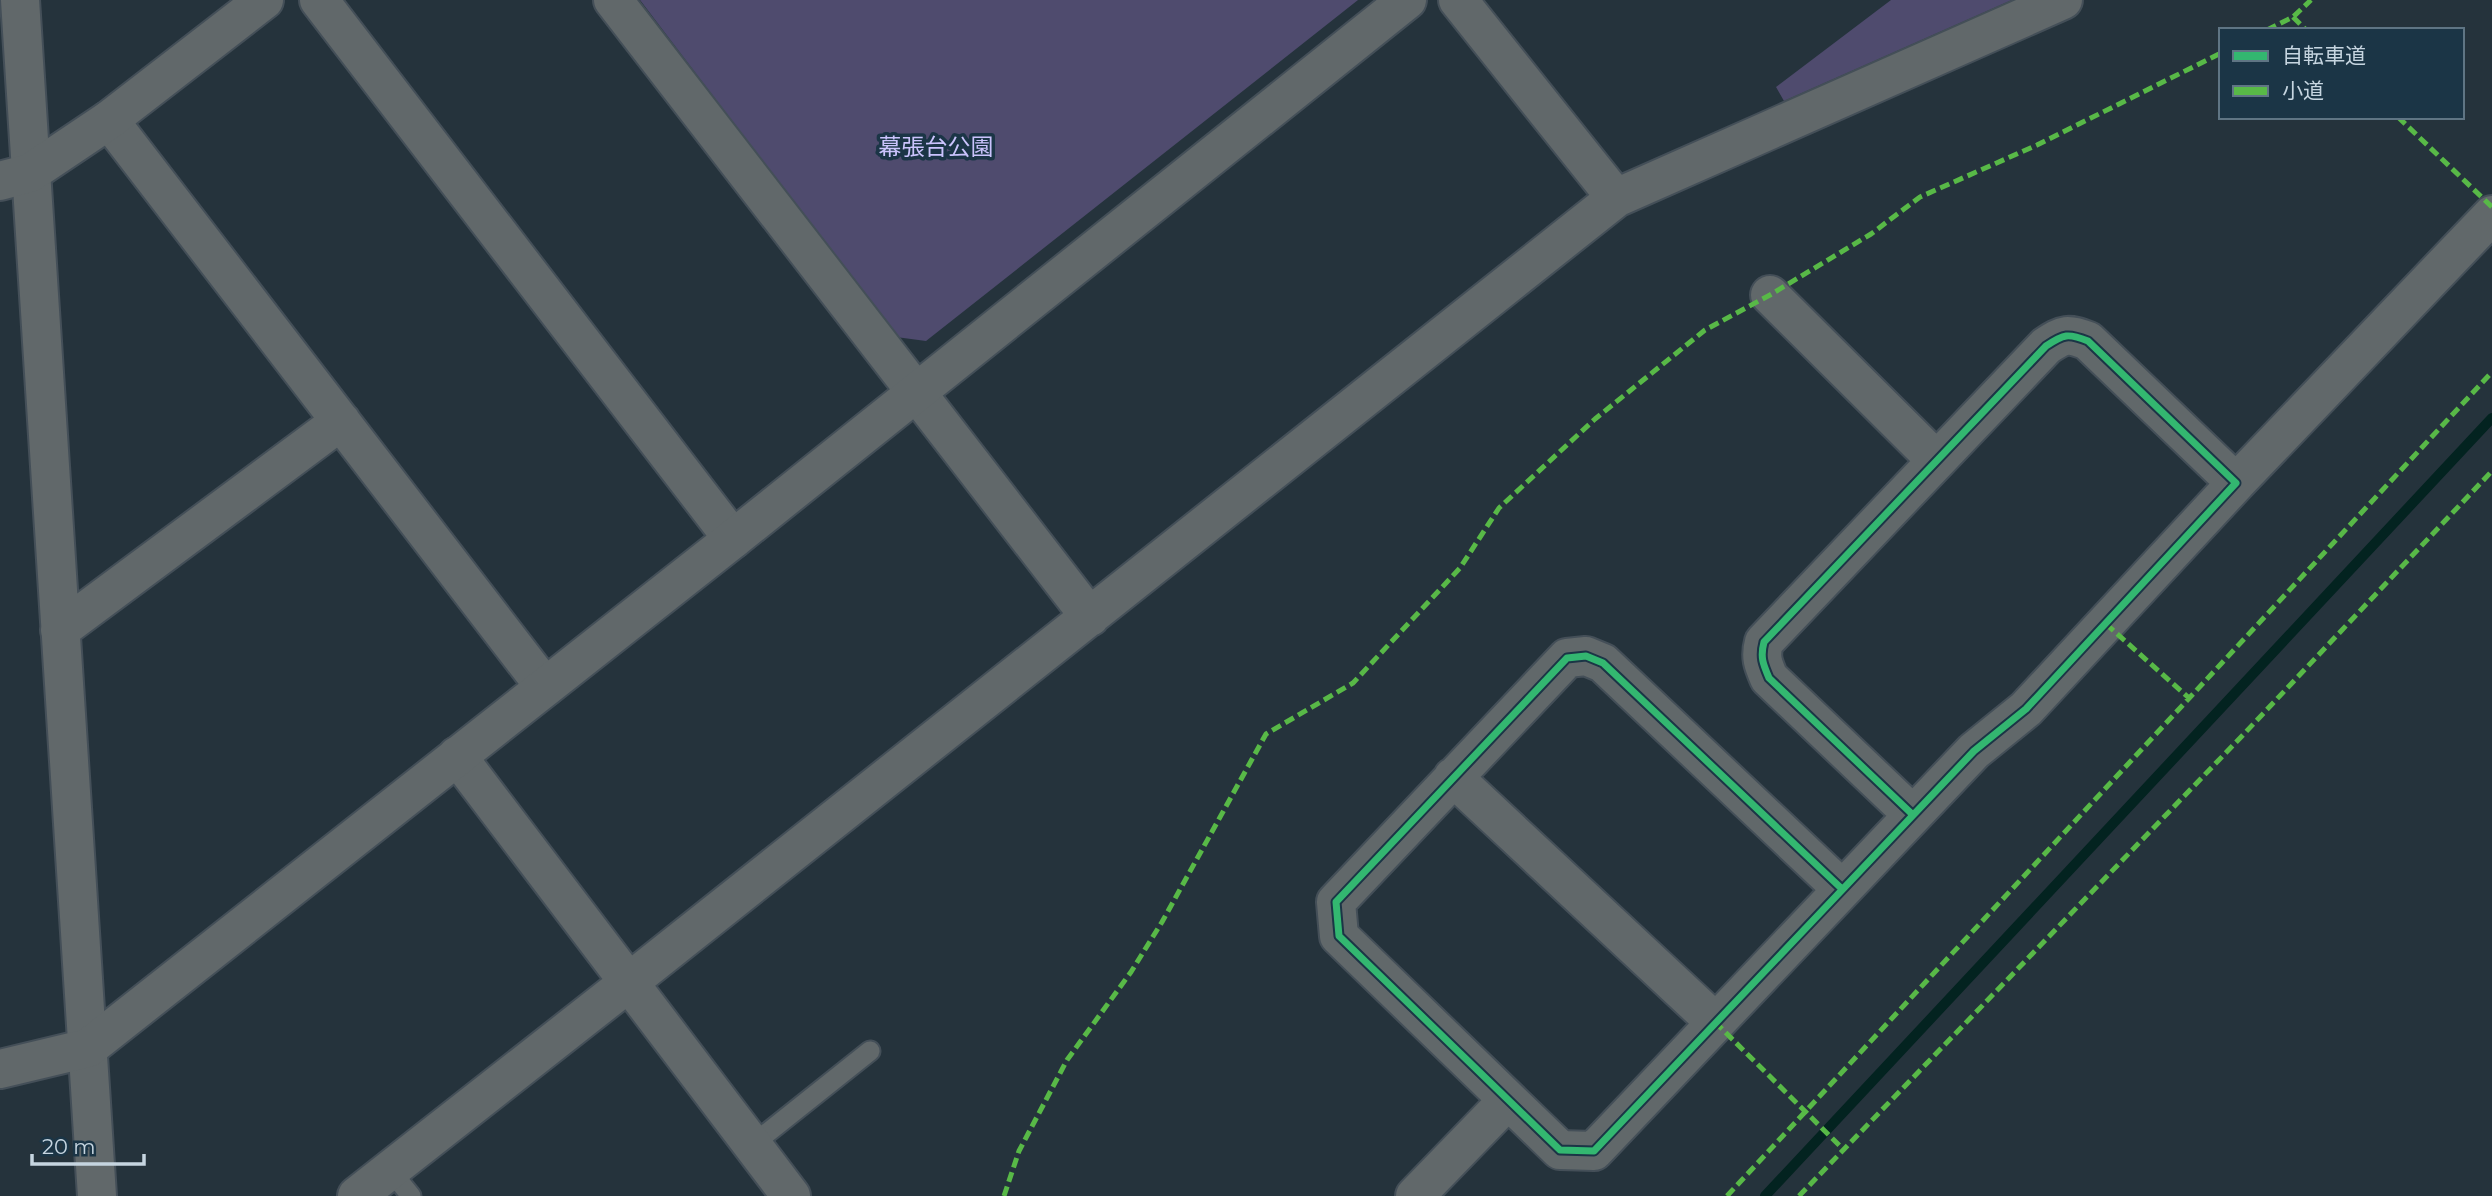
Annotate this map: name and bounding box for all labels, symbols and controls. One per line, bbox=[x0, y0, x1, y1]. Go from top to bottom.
legend bbox=[2219, 28, 2464, 119]
text: 自転車道 bbox=[2282, 43, 2366, 68]
text: 小道 bbox=[2282, 78, 2324, 103]
park label: 幕張台公園 bbox=[879, 133, 994, 161]
scale bar bbox=[32, 1122, 144, 1166]
text: 20 m bbox=[42, 1134, 96, 1159]

